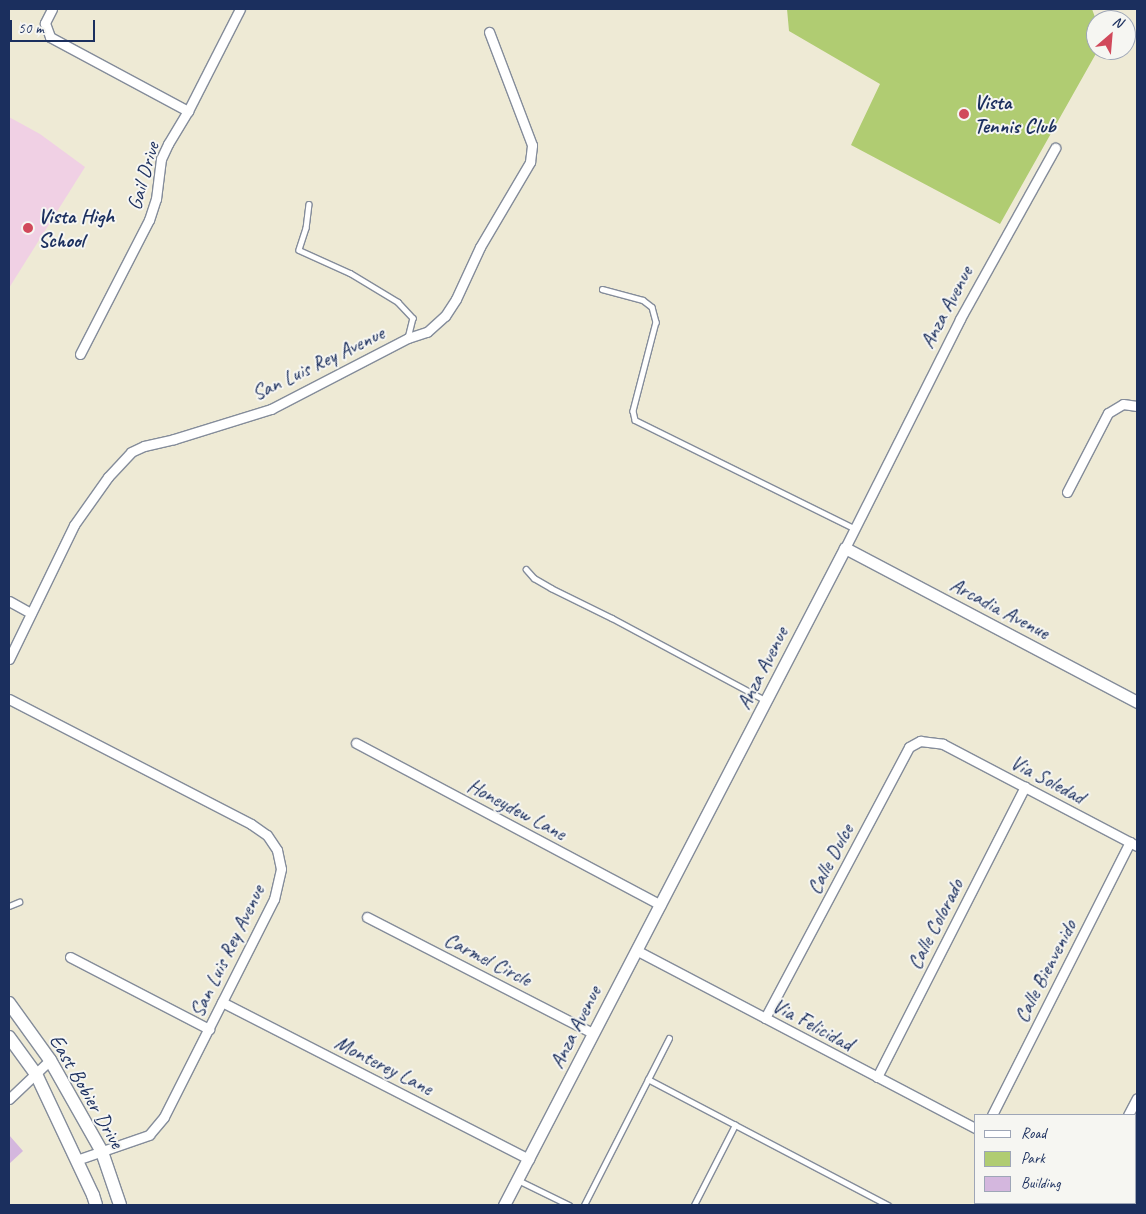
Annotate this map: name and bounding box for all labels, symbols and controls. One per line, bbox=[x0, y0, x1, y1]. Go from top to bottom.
scale bar bbox=[12, 10, 98, 42]
north arrow bbox=[1086, 10, 1136, 60]
text: N bbox=[1110, 13, 1125, 32]
text: 50 m bbox=[18, 19, 44, 38]
place label: Vista Tennis Club bbox=[974, 89, 1056, 139]
marker: Vista Tennis Club bbox=[958, 108, 970, 120]
street label: Gail Drive bbox=[121, 139, 165, 213]
place label: Vista High School bbox=[38, 203, 114, 253]
marker: Vista High School bbox=[22, 222, 34, 234]
street label: Anza Avenue bbox=[914, 262, 978, 352]
street label: San Luis Rey Avenue bbox=[248, 320, 388, 406]
street label: Arcadia Avenue bbox=[946, 571, 1054, 645]
street label: Anza Avenue bbox=[731, 623, 793, 713]
street label: Via Soledad bbox=[1006, 749, 1090, 809]
street label: Honeydew Lane bbox=[463, 773, 571, 845]
street label: Calle Dulce bbox=[801, 820, 859, 898]
street label: Calle Colorado bbox=[901, 875, 969, 973]
street label: San Luis Rey Avenue bbox=[184, 881, 270, 1021]
street label: Calle Bienvenido bbox=[1008, 915, 1082, 1027]
street label: Carmel Circle bbox=[440, 926, 536, 992]
street label: Anza Avenue bbox=[544, 982, 606, 1072]
street label: Via Felicidad bbox=[768, 992, 858, 1056]
street label: East Bobier Drive bbox=[44, 1029, 130, 1153]
street label: Monterey Lane bbox=[331, 1030, 437, 1100]
legend bbox=[974, 1114, 1136, 1204]
text: Road bbox=[1021, 1124, 1046, 1143]
text: Park bbox=[1021, 1149, 1045, 1168]
text: Building bbox=[1021, 1174, 1060, 1193]

